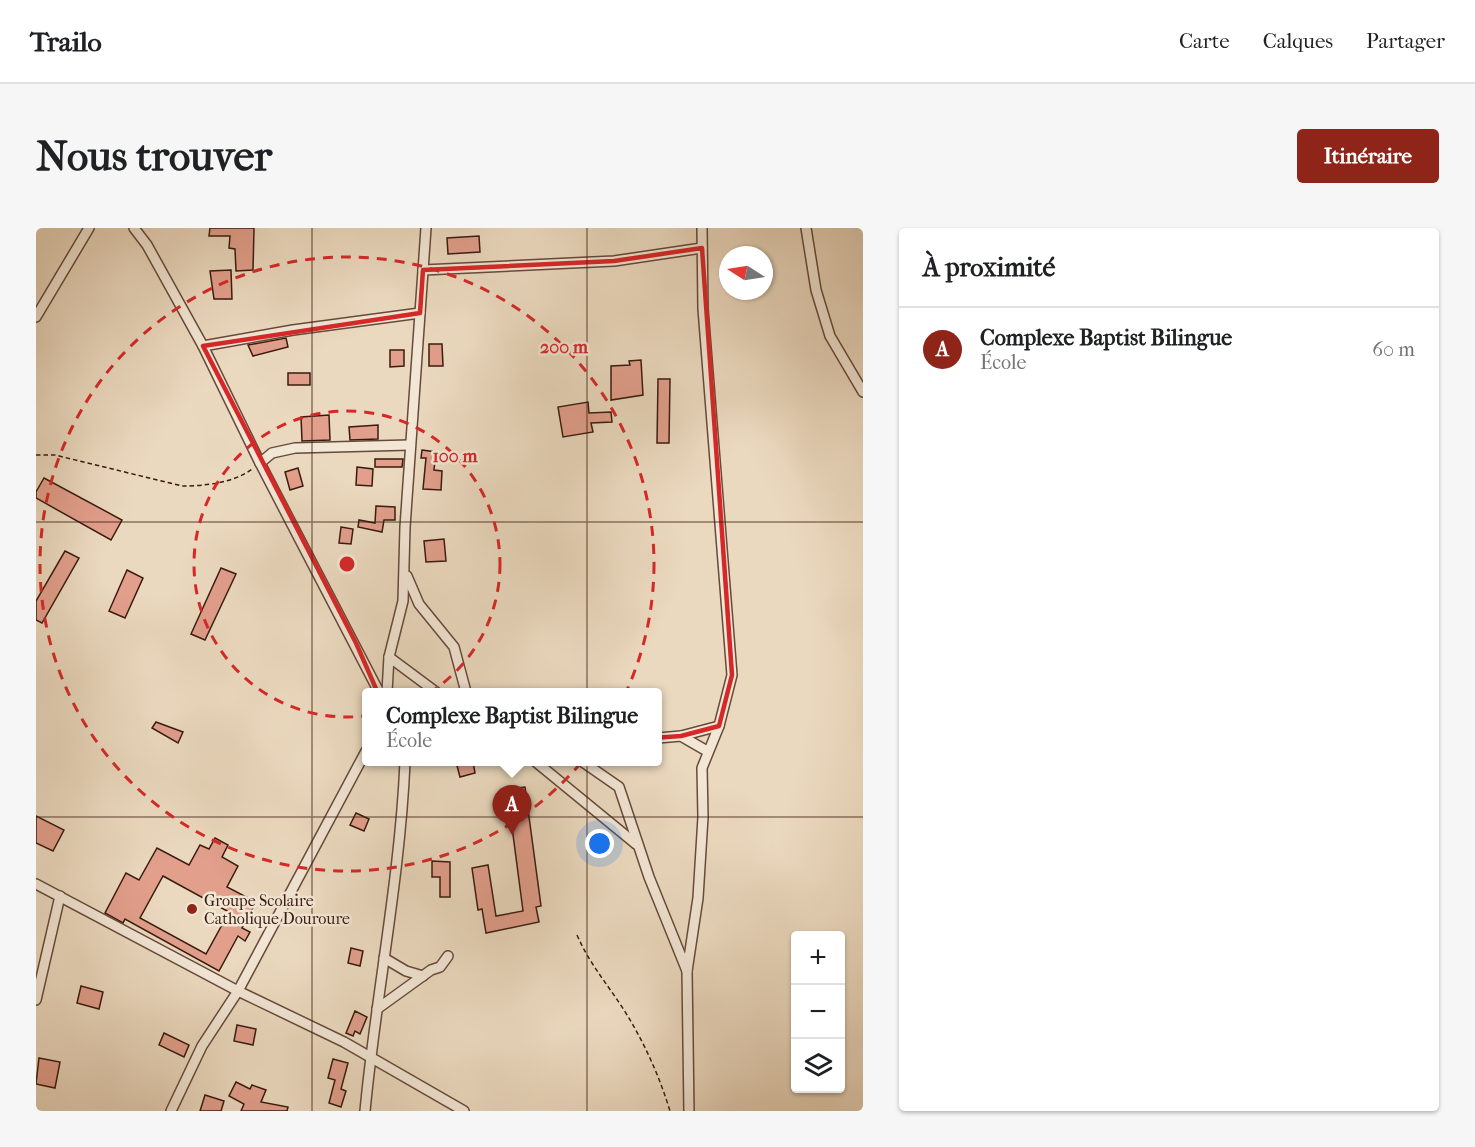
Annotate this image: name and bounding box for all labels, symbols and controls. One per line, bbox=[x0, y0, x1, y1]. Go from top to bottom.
text: Trailo bbox=[30, 25, 102, 58]
text: Carte bbox=[1179, 29, 1230, 53]
text: Calques bbox=[1263, 29, 1333, 53]
text: Partager bbox=[1366, 29, 1445, 53]
button: Itinéraire bbox=[1297, 129, 1439, 183]
text: Nous trouver bbox=[36, 132, 272, 181]
north arrow bbox=[719, 246, 773, 300]
text: À proximité bbox=[923, 252, 1055, 283]
text: Complexe Baptist Bilingue bbox=[980, 325, 1232, 351]
text: 200 m bbox=[540, 337, 589, 358]
text: A bbox=[936, 338, 949, 361]
text: 60 m bbox=[1372, 338, 1415, 361]
text: École bbox=[980, 351, 1026, 374]
text: 100 m bbox=[432, 446, 479, 467]
centre of rings bbox=[337, 554, 357, 574]
popup bbox=[362, 688, 662, 766]
text: Complexe Baptist Bilingue bbox=[386, 703, 638, 729]
text: École bbox=[386, 729, 432, 752]
pin: A bbox=[492, 786, 532, 835]
your location bbox=[585, 829, 614, 858]
place label: Groupe Scolaire Catholique Douroure bbox=[204, 891, 350, 928]
marker: Groupe Scolaire Catholique Douroure bbox=[185, 902, 199, 916]
map controls bbox=[791, 931, 845, 1093]
button: + bbox=[791, 931, 845, 985]
button: − bbox=[791, 985, 845, 1039]
button: layers bbox=[791, 1039, 845, 1093]

